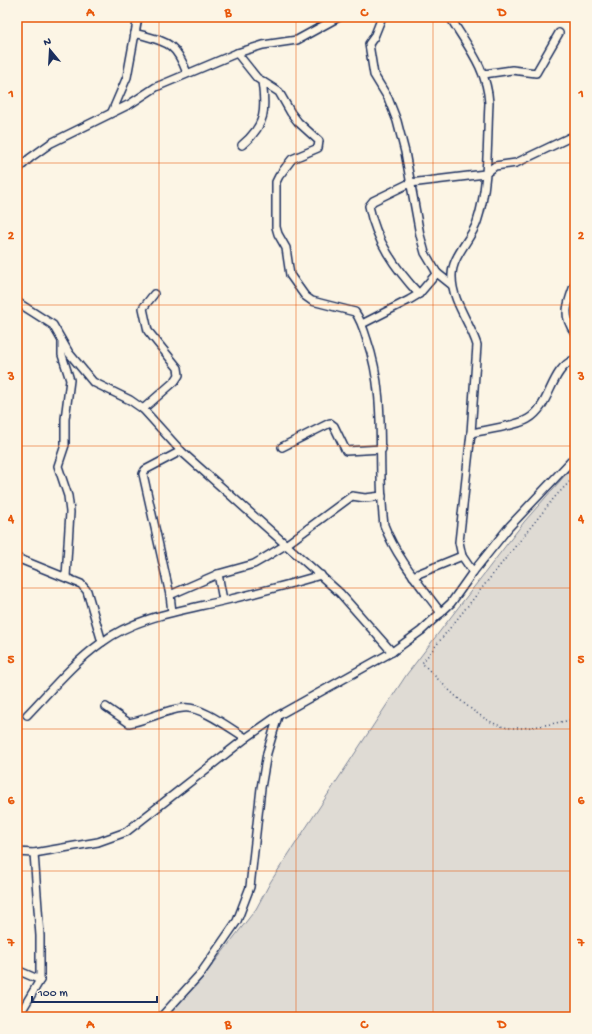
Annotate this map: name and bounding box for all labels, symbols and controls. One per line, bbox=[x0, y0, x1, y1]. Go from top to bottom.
text: A bbox=[85, 6, 95, 21]
text: B bbox=[224, 6, 233, 21]
text: C bbox=[359, 6, 369, 21]
text: D bbox=[497, 6, 507, 21]
north arrow bbox=[30, 30, 70, 70]
text: N bbox=[42, 36, 53, 49]
text: 1 bbox=[7, 87, 14, 102]
text: 1 bbox=[577, 87, 584, 102]
text: 2 bbox=[8, 229, 15, 244]
text: 2 bbox=[578, 229, 585, 244]
text: 3 bbox=[7, 370, 15, 385]
text: 3 bbox=[577, 370, 585, 385]
text: 4 bbox=[7, 512, 15, 527]
text: 4 bbox=[577, 512, 585, 527]
text: 5 bbox=[8, 653, 15, 668]
text: 5 bbox=[578, 653, 585, 668]
text: 6 bbox=[8, 794, 15, 809]
text: 6 bbox=[578, 794, 585, 809]
text: 7 bbox=[7, 936, 16, 951]
text: 7 bbox=[577, 936, 586, 951]
scale bar bbox=[32, 978, 157, 1004]
text: 100 m bbox=[37, 987, 68, 1001]
text: A bbox=[85, 1018, 95, 1033]
text: B bbox=[224, 1018, 233, 1033]
text: C bbox=[359, 1018, 369, 1033]
text: D bbox=[497, 1018, 507, 1033]

